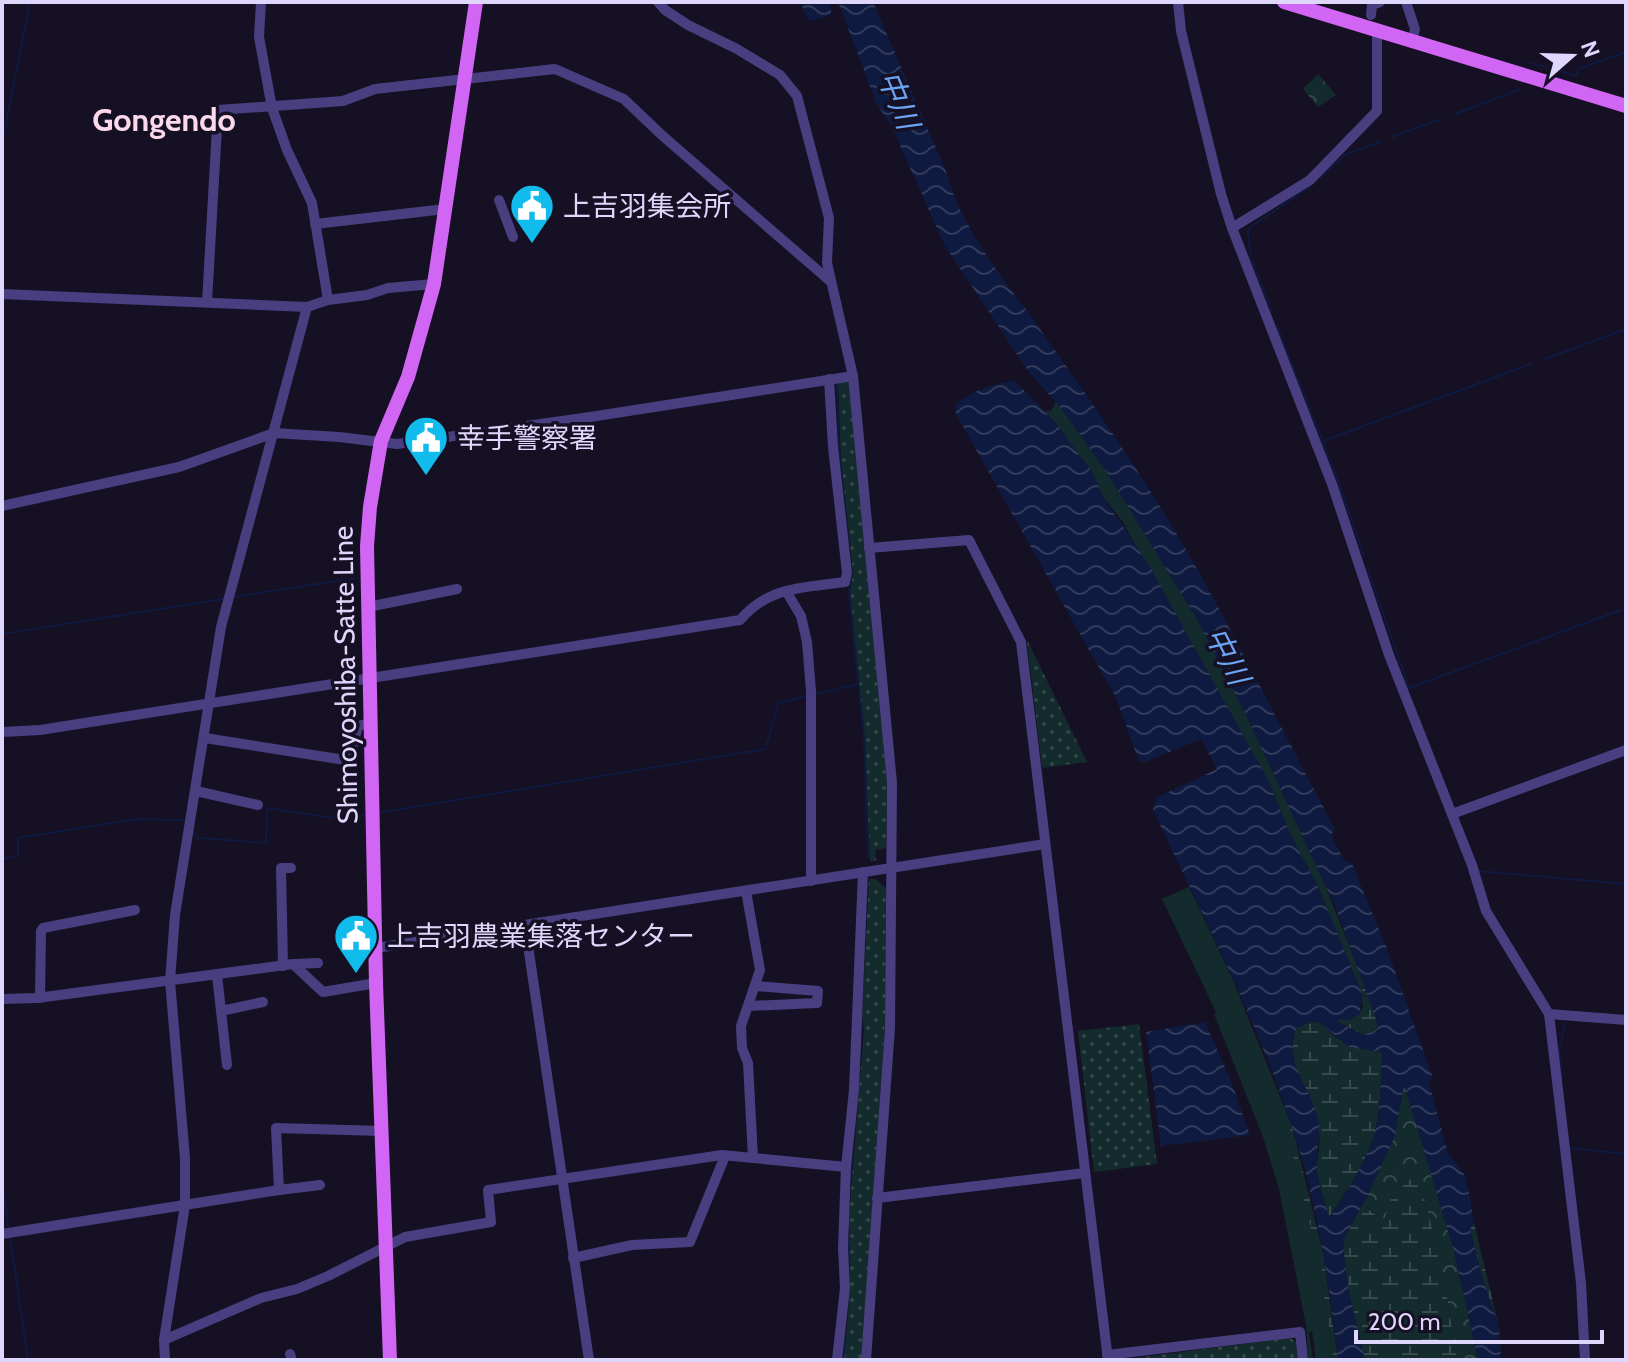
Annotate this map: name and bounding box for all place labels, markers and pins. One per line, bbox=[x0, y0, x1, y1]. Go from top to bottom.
public building icon: 上吉羽集会所 bbox=[508, 182, 556, 245]
place label: 上吉羽集会所 bbox=[563, 189, 731, 223]
public building icon: 幸手警察署 bbox=[402, 414, 450, 477]
place label: 幸手警察署 bbox=[457, 421, 597, 455]
public building icon: 上吉羽農業集落センター bbox=[332, 912, 380, 975]
place label: 上吉羽農業集落センター bbox=[387, 919, 695, 953]

